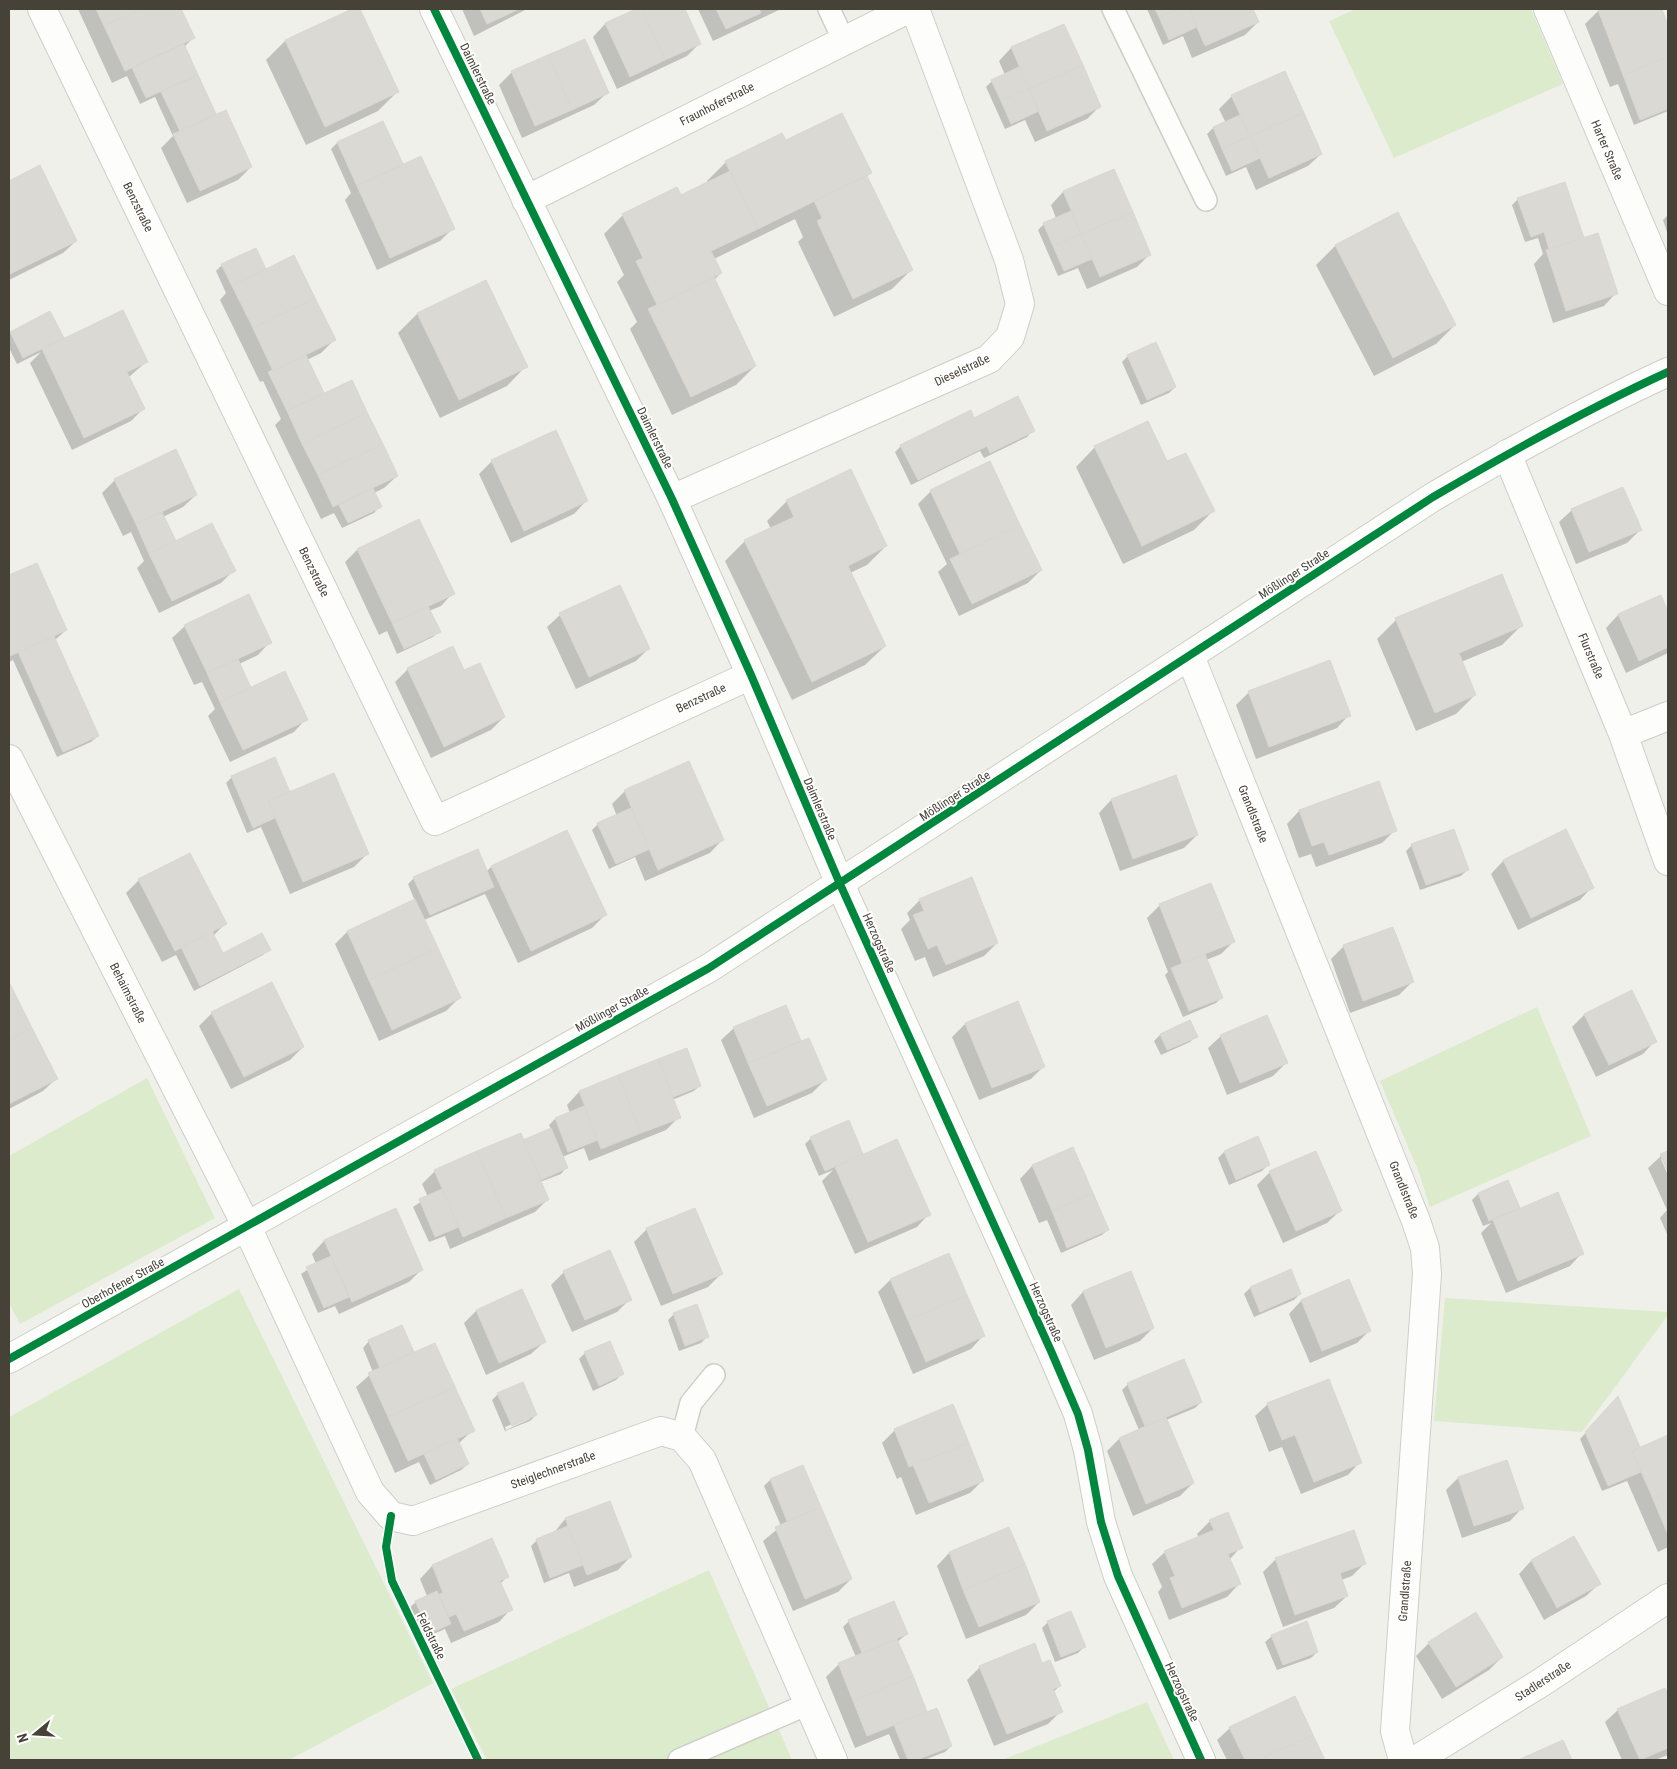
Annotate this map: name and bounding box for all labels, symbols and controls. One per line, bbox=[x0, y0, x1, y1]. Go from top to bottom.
street label: Daimlerstraße bbox=[457, 41, 499, 107]
street label: Fraunhoferstraße bbox=[678, 79, 757, 129]
street label: Harter Straße bbox=[1588, 118, 1626, 182]
street label: Benzstraße bbox=[120, 180, 156, 234]
street label: Dieselstraße bbox=[932, 351, 992, 389]
street label: Daimlerstraße bbox=[634, 405, 676, 471]
street label: Benzstraße bbox=[296, 545, 332, 599]
street label: Mößlinger Straße bbox=[1256, 546, 1332, 602]
street label: Flurstraße bbox=[1575, 631, 1607, 681]
street label: Benzstraße bbox=[674, 680, 728, 716]
street label: Mößlinger Straße bbox=[917, 768, 993, 824]
street label: Daimlerstraße bbox=[801, 776, 840, 843]
street label: Grandlstraße bbox=[1235, 783, 1271, 845]
street label: Herzogstraße bbox=[860, 911, 899, 975]
street label: Behaimstraße bbox=[107, 961, 149, 1026]
street label: Mößlinger Straße bbox=[573, 983, 651, 1035]
street label: Grandlstraße bbox=[1386, 1159, 1422, 1221]
street label: Oberhofener Straße bbox=[79, 1254, 167, 1311]
street label: Herzogstraße bbox=[1027, 1280, 1066, 1344]
street label: Steiglechnerstraße bbox=[509, 1448, 598, 1492]
street label: Grandlstraße bbox=[1396, 1560, 1414, 1622]
street label: Feldstraße bbox=[414, 1610, 448, 1662]
street label: Stadlerstraße bbox=[1513, 1658, 1574, 1704]
street label: Herzogstraße bbox=[1162, 1660, 1202, 1724]
north arrow bbox=[10, 1709, 60, 1759]
text: N bbox=[14, 1731, 32, 1745]

